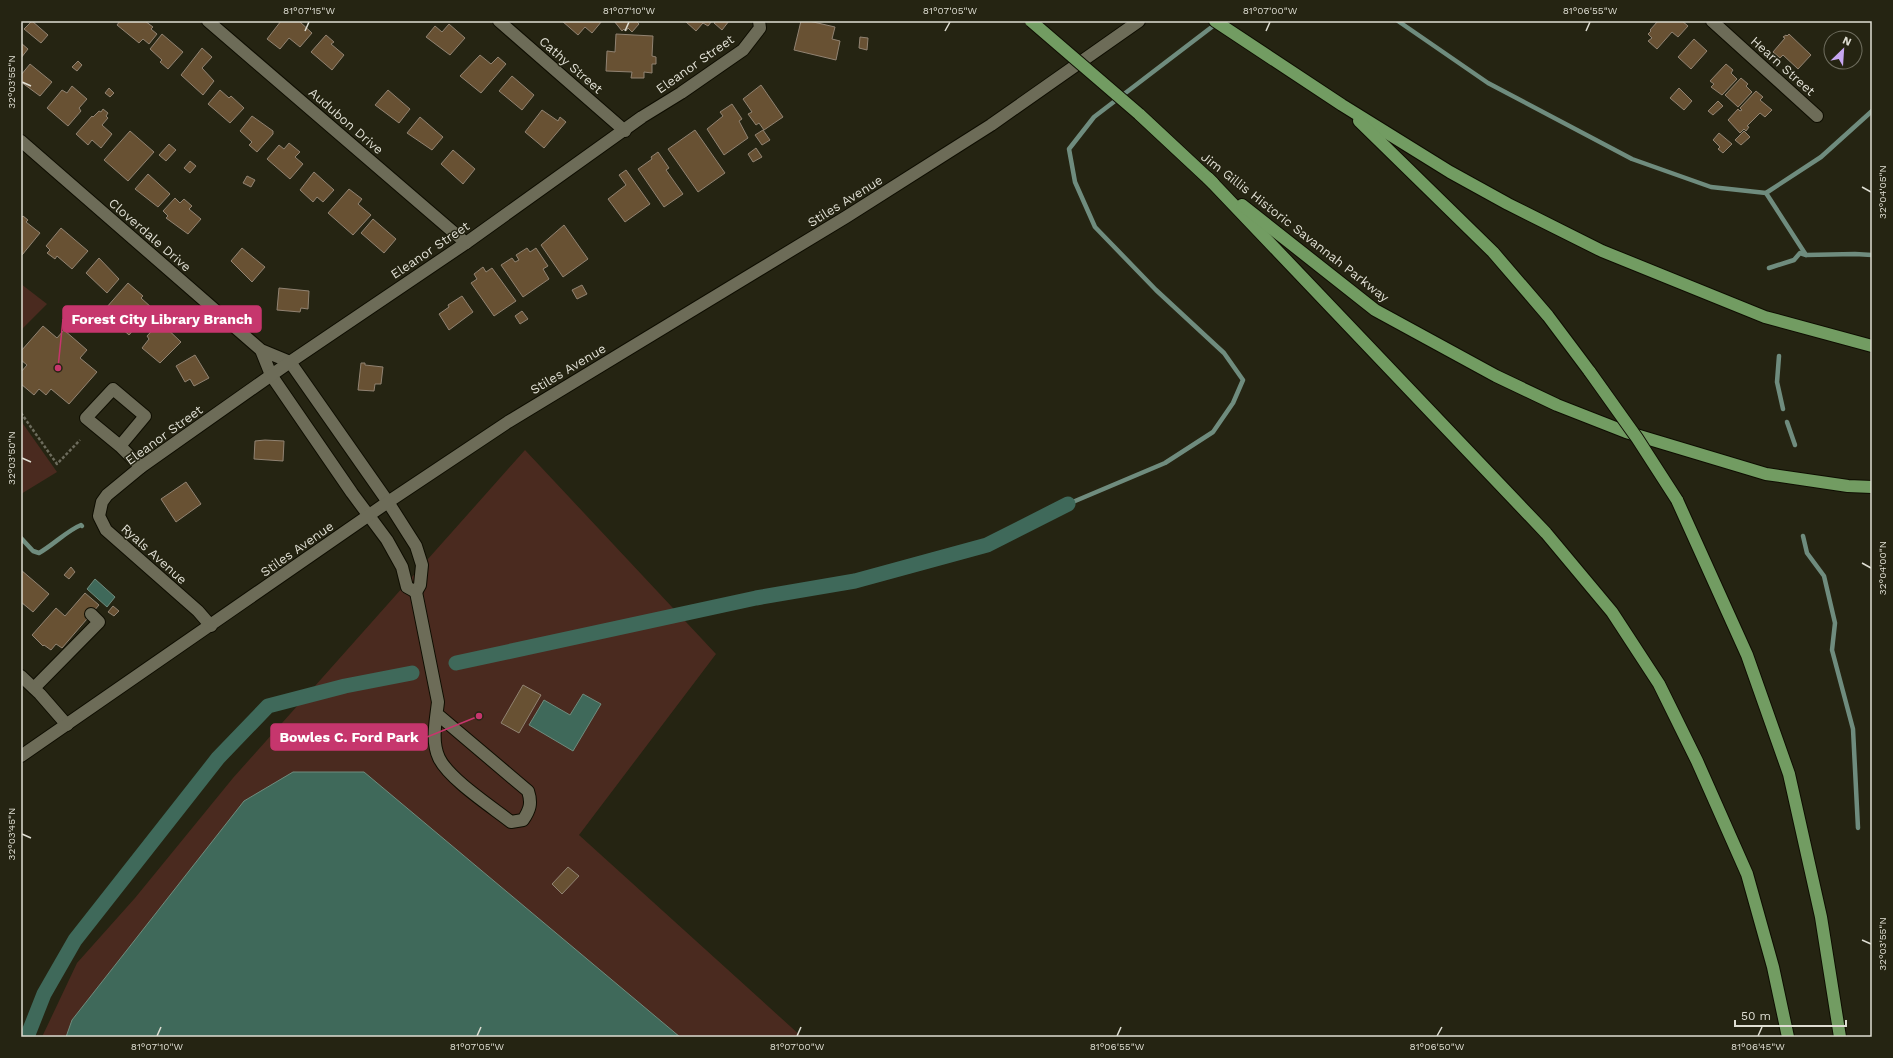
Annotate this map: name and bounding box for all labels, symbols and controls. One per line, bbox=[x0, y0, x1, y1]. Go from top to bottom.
text: 81°07'15"W bbox=[283, 5, 335, 16]
text: 81°07'10"W bbox=[603, 5, 656, 16]
text: 81°07'05"W bbox=[923, 5, 978, 16]
text: 81°07'00"W bbox=[1243, 5, 1298, 16]
text: 81°06'55"W bbox=[1563, 5, 1618, 16]
north arrow bbox=[1823, 30, 1863, 70]
street label: Eleanor Street bbox=[653, 31, 737, 96]
street label: Cathy Street bbox=[536, 33, 606, 97]
street label: Hearn Street bbox=[1748, 33, 1819, 99]
text: N bbox=[1841, 34, 1853, 49]
text: 32°03'55"N bbox=[6, 55, 17, 109]
street label: Audubon Drive bbox=[306, 85, 386, 157]
street label: Jim Gillis Historic Savannah Parkway bbox=[1198, 149, 1392, 305]
text: 32°04'05"N bbox=[1877, 165, 1888, 219]
street label: Stiles Avenue bbox=[805, 172, 885, 230]
street label: Cloverdale Drive bbox=[106, 195, 194, 275]
street label: Eleanor Street bbox=[388, 218, 473, 282]
callout: Forest City Library Branch bbox=[63, 306, 261, 332]
text: Forest City Library Branch bbox=[71, 311, 253, 327]
street label: Stiles Avenue bbox=[528, 341, 608, 397]
street label: Eleanor Street bbox=[123, 402, 206, 468]
text: 32°03'50"N bbox=[6, 431, 17, 485]
street label: Stiles Avenue bbox=[258, 518, 336, 580]
street label: Ryals Avenue bbox=[118, 521, 190, 587]
text: 32°04'00"N bbox=[1877, 541, 1888, 595]
callout: Bowles C. Ford Park bbox=[271, 724, 427, 750]
text: Bowles C. Ford Park bbox=[279, 729, 419, 745]
text: 32°03'45"N bbox=[6, 808, 17, 860]
text: 32°03'55"N bbox=[1877, 917, 1888, 971]
scale bar bbox=[1735, 1002, 1846, 1028]
text: 50 m bbox=[1741, 1009, 1771, 1023]
text: 81°07'10"W bbox=[131, 1041, 184, 1052]
text: 81°07'05"W bbox=[450, 1041, 505, 1052]
text: 81°07'00"W bbox=[770, 1041, 825, 1052]
text: 81°06'55"W bbox=[1090, 1041, 1145, 1052]
text: 81°06'50"W bbox=[1410, 1041, 1465, 1052]
text: 81°06'45"W bbox=[1731, 1041, 1785, 1052]

